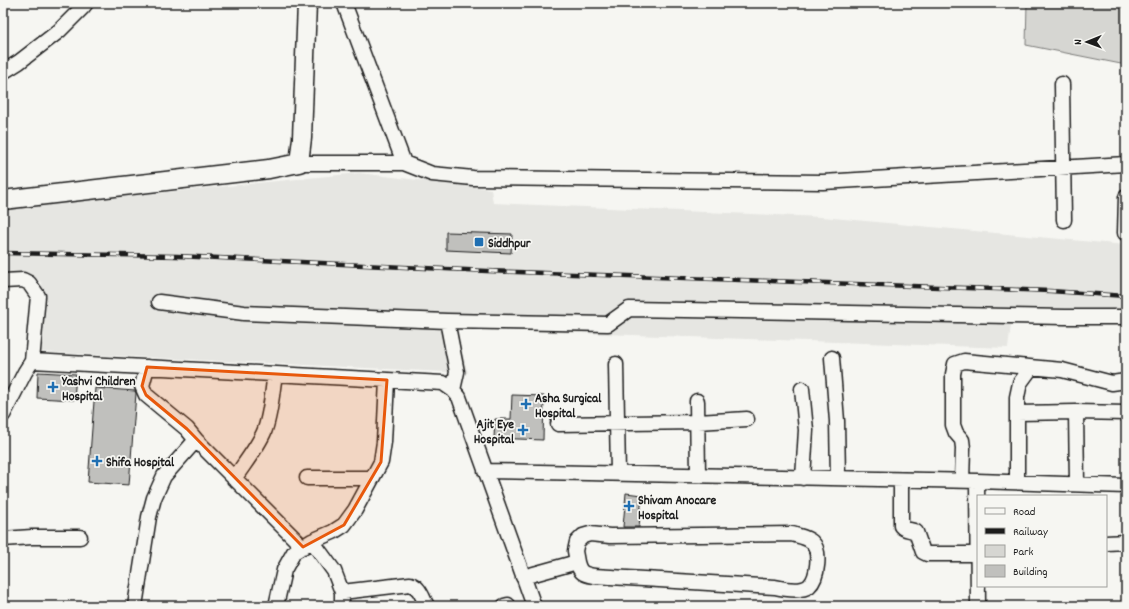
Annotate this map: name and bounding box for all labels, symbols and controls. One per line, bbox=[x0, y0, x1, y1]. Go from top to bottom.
north arrow bbox=[1067, 22, 1107, 62]
text: N bbox=[1071, 39, 1087, 45]
place label: Siddhpur bbox=[488, 235, 532, 254]
marker: Siddhpur bbox=[473, 236, 485, 248]
place label: Yashvi Children Hospital bbox=[61, 373, 136, 407]
marker: Yashvi Children Hospital bbox=[47, 381, 59, 393]
place label: Asha Surgical Hospital bbox=[535, 390, 602, 424]
marker: Asha Surgical Hospital bbox=[520, 398, 532, 410]
place label: Ajit Eye Hospital bbox=[474, 416, 515, 450]
marker: Ajit Eye Hospital bbox=[517, 424, 529, 436]
place label: Shifa Hospital bbox=[106, 454, 175, 473]
marker: Shifa Hospital bbox=[91, 455, 103, 467]
place label: Shivam Anocare Hospital bbox=[638, 492, 717, 526]
legend bbox=[977, 495, 1107, 587]
marker: Shivam Anocare Hospital bbox=[623, 500, 635, 512]
text: Road bbox=[1013, 504, 1035, 521]
text: Railway bbox=[1013, 524, 1049, 541]
text: Park bbox=[1013, 544, 1034, 561]
text: Building bbox=[1013, 564, 1048, 581]

